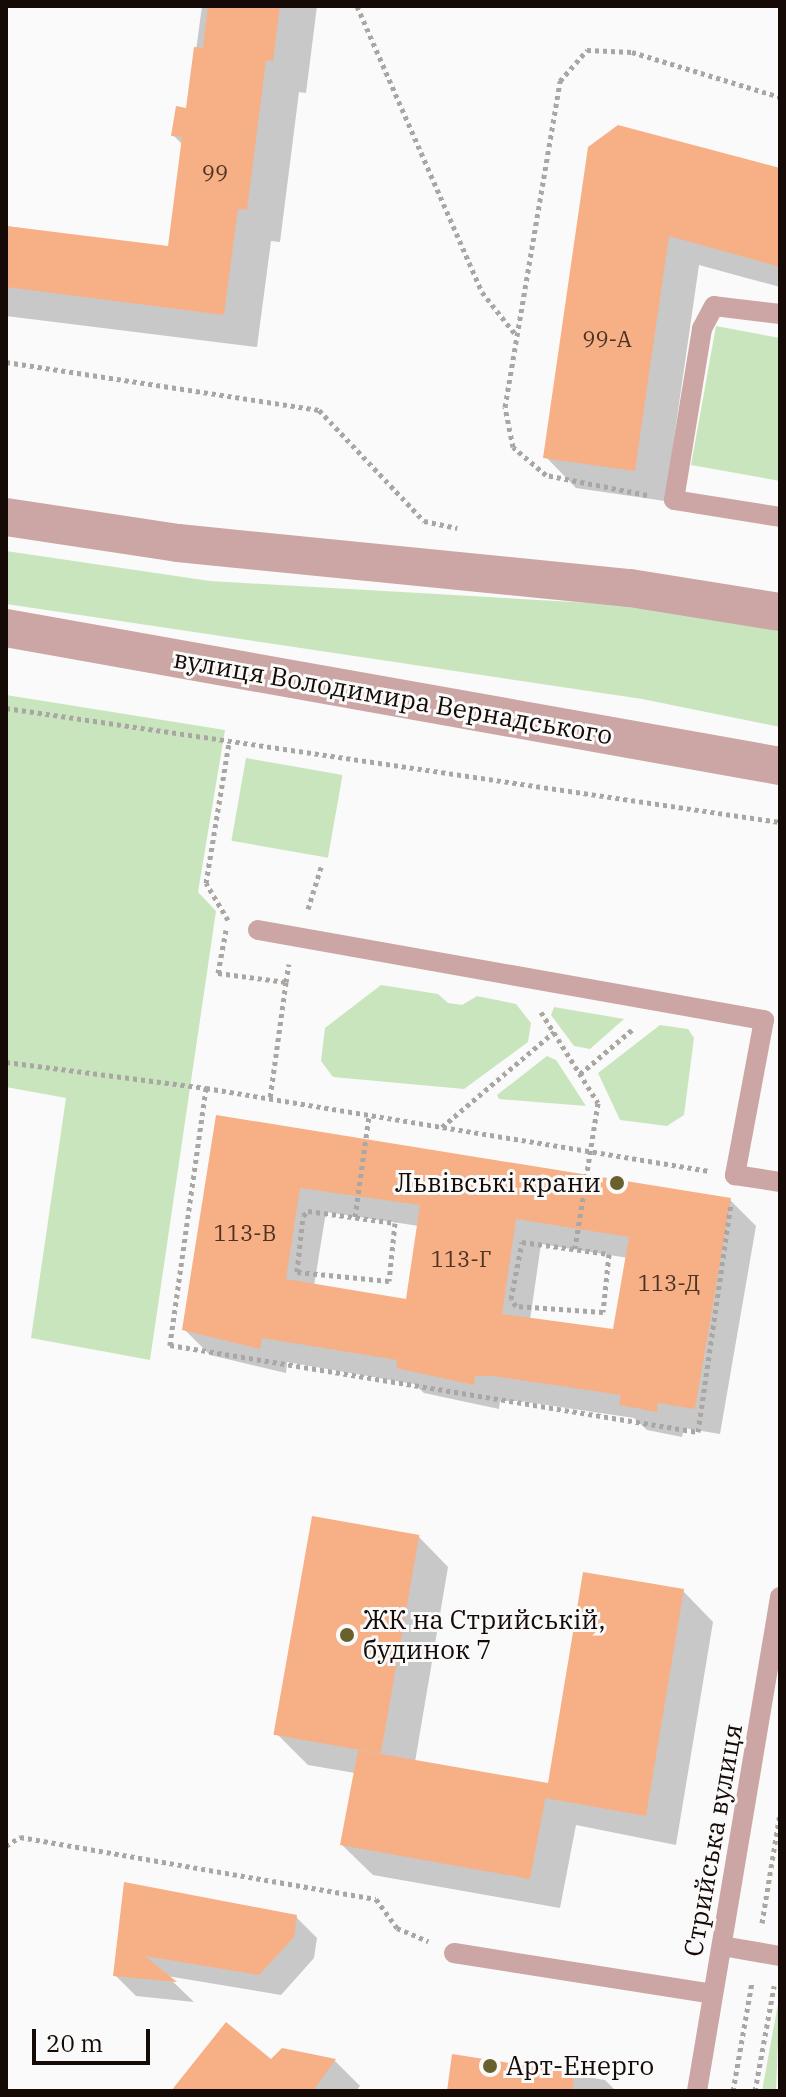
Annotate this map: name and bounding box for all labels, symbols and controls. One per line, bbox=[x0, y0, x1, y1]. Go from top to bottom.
house number: 99 bbox=[202, 160, 228, 186]
house number: 99-А bbox=[582, 326, 632, 352]
street label: вулиця Володимира Вернадського bbox=[171, 643, 615, 751]
place label: Львівські крани bbox=[395, 1167, 601, 1199]
marker: Львівські крани bbox=[608, 1174, 626, 1192]
house number: 113-В bbox=[214, 1220, 276, 1246]
house number: 113-Г bbox=[431, 1246, 491, 1272]
house number: 113-Д bbox=[638, 1270, 700, 1296]
place label: ЖК на Стрийській, будинок 7 bbox=[363, 1604, 605, 1666]
marker: ЖК на Стрийській, будинок 7 bbox=[338, 1626, 356, 1644]
street label: Стрийська вулиця bbox=[677, 1721, 749, 1959]
scale bar bbox=[36, 2013, 154, 2063]
text: 20 m bbox=[46, 2027, 103, 2059]
place label: Арт-Енерго bbox=[506, 2050, 654, 2082]
marker: Арт-Енерго bbox=[481, 2057, 499, 2075]

